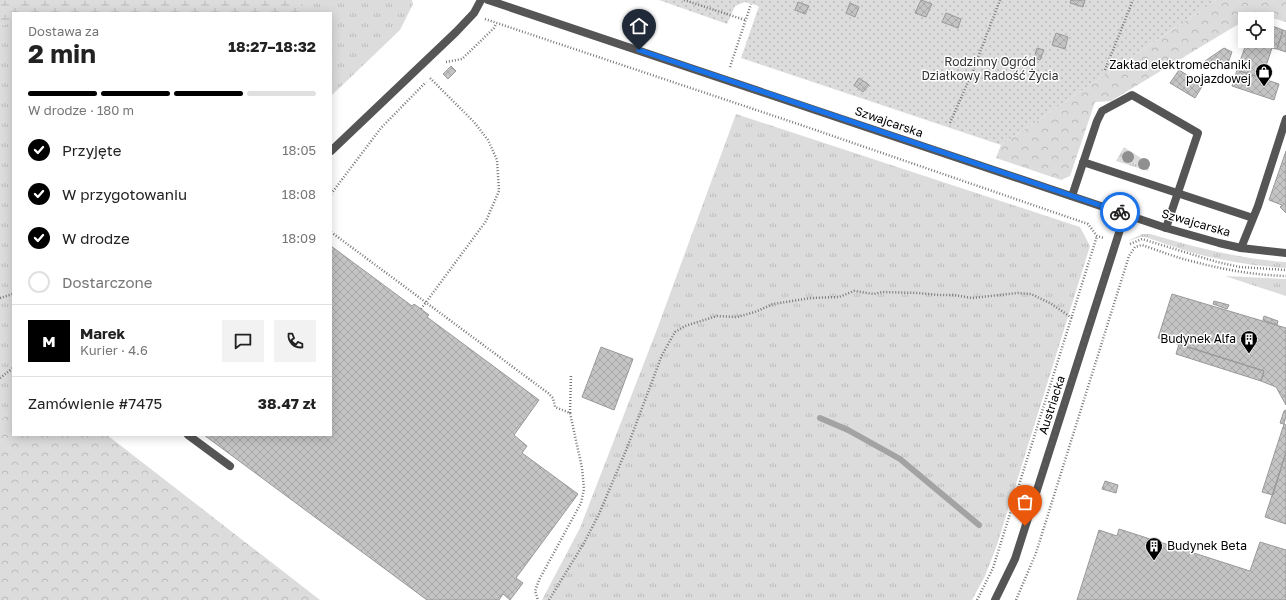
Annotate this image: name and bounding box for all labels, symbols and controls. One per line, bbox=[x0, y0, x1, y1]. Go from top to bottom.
pin bbox=[622, 9, 656, 50]
map controls bbox=[1238, 12, 1274, 48]
button: locate bbox=[1238, 12, 1274, 48]
icon: home bbox=[628, 15, 650, 37]
text: Dostawa za bbox=[28, 23, 99, 39]
text: 18:27–18:32 bbox=[228, 37, 316, 55]
text: 2 min bbox=[28, 38, 96, 69]
park label: Rodzinny Ogród Działkowy Radość Życia bbox=[921, 54, 1059, 83]
place label: Zakład elektromechaniki pojazdowej bbox=[1109, 57, 1251, 86]
shop icon: Zakład elektromechaniki pojazdowej bbox=[1254, 62, 1274, 87]
text: W drodze · 180 m bbox=[28, 102, 134, 118]
street label: Szwajcarska bbox=[853, 103, 925, 140]
icon: check bbox=[28, 139, 50, 161]
text: Przyjęte bbox=[62, 141, 121, 159]
text: 18:05 bbox=[282, 142, 316, 158]
icon: check bbox=[28, 183, 50, 205]
text: W przygotowaniu bbox=[62, 185, 187, 203]
text: 18:08 bbox=[282, 186, 316, 202]
courier bbox=[1100, 192, 1140, 232]
icon: bike bbox=[1109, 201, 1131, 223]
street label: Szwajcarska bbox=[1160, 206, 1232, 240]
icon: check bbox=[28, 227, 50, 249]
text: W drodze bbox=[62, 229, 130, 247]
text: 18:09 bbox=[282, 230, 316, 246]
text: Dostarczone bbox=[62, 273, 152, 291]
button: chat bbox=[222, 320, 264, 362]
button: phone bbox=[274, 320, 316, 362]
text: Marek bbox=[80, 324, 125, 342]
building icon: Budynek Alfa bbox=[1239, 329, 1259, 354]
place label: Budynek Alfa bbox=[1160, 331, 1236, 346]
text: M bbox=[42, 332, 56, 350]
text: Kurier · 4.6 bbox=[80, 342, 148, 358]
street label: Austriacka bbox=[1035, 374, 1068, 436]
text: Zamówienie #7475 bbox=[28, 394, 162, 412]
text: 38.47 zł bbox=[258, 394, 316, 412]
pin bbox=[1008, 485, 1042, 526]
icon: bag bbox=[1014, 491, 1036, 513]
building icon: Budynek Beta bbox=[1144, 536, 1164, 561]
place label: Budynek Beta bbox=[1167, 538, 1247, 553]

